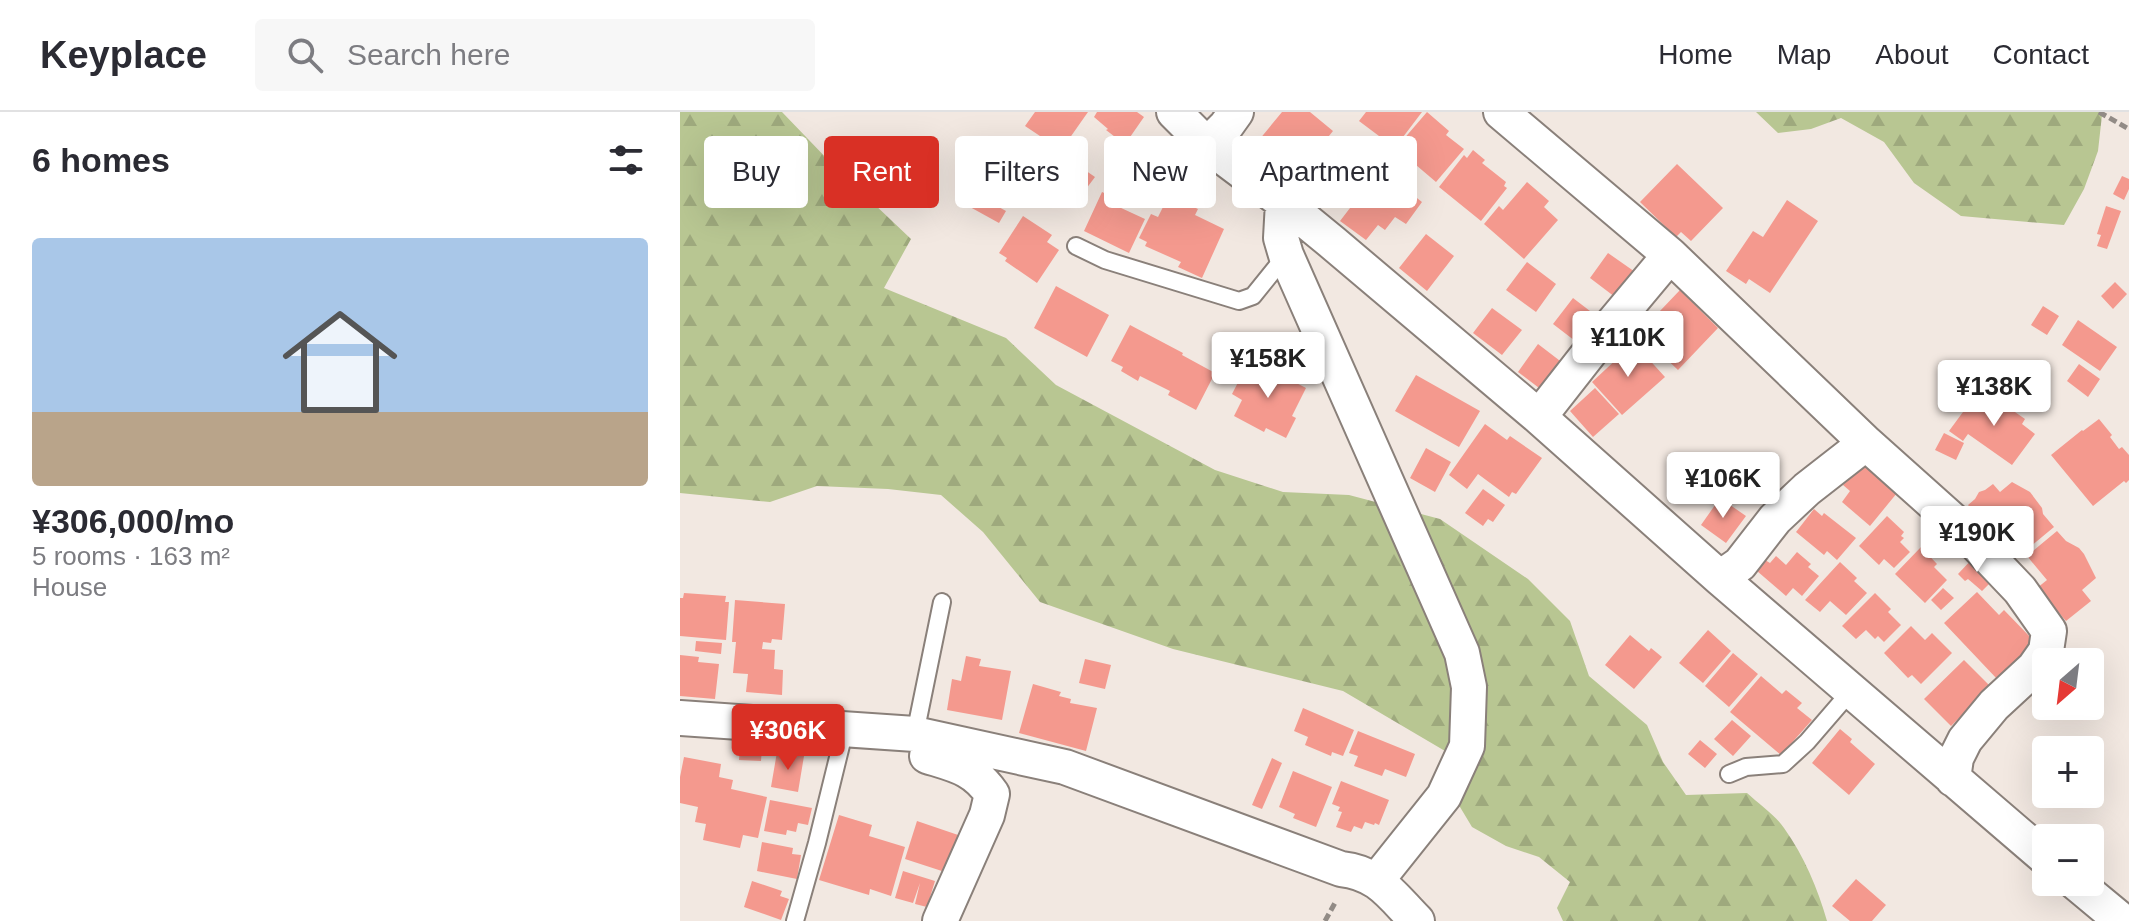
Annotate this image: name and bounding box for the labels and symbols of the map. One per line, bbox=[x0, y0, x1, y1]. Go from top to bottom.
pin: ¥110K bbox=[1572, 311, 1684, 379]
pin: ¥158K bbox=[1212, 332, 1324, 400]
pin: ¥138K bbox=[1938, 360, 2050, 428]
pin: ¥106K bbox=[1667, 452, 1779, 520]
pin: ¥190K bbox=[1921, 506, 2033, 574]
north arrow bbox=[2032, 648, 2104, 720]
pin: ¥306K bbox=[732, 704, 844, 772]

